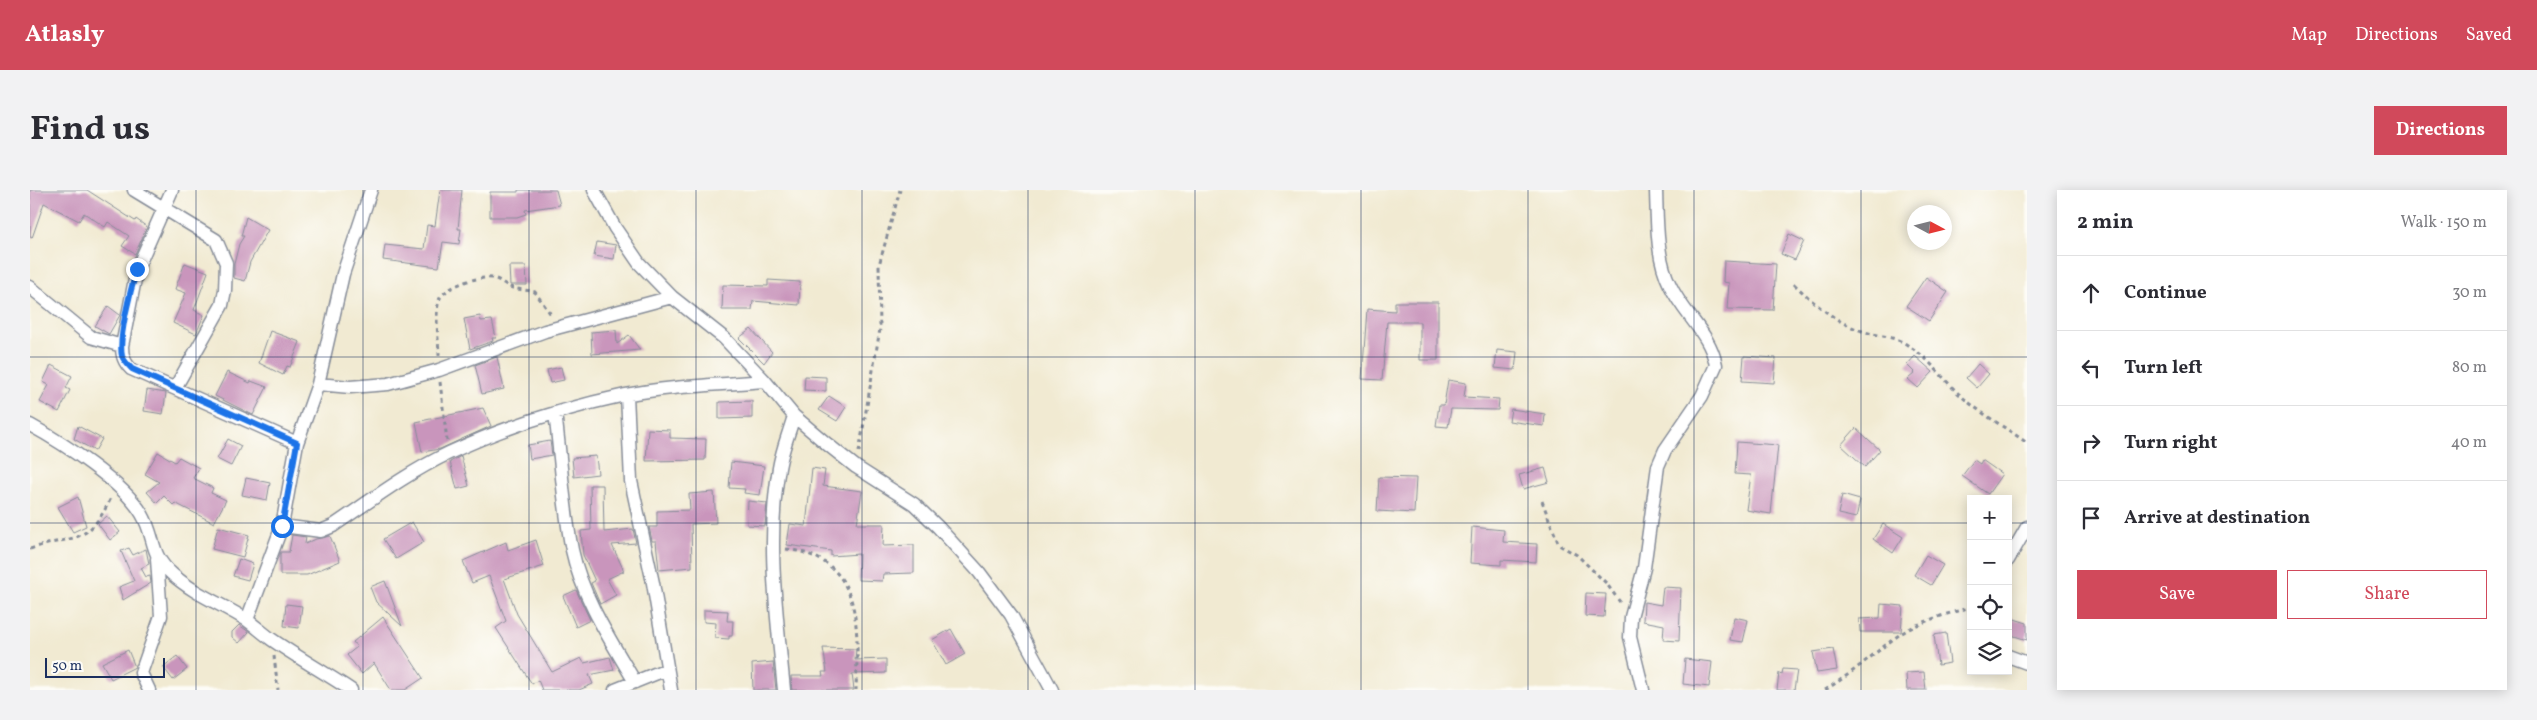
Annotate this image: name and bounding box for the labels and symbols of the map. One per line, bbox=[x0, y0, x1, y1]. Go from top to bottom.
north arrow bbox=[1907, 205, 1952, 250]
route end bbox=[126, 258, 149, 281]
route start bbox=[271, 515, 294, 538]
scale bar bbox=[45, 655, 165, 678]

